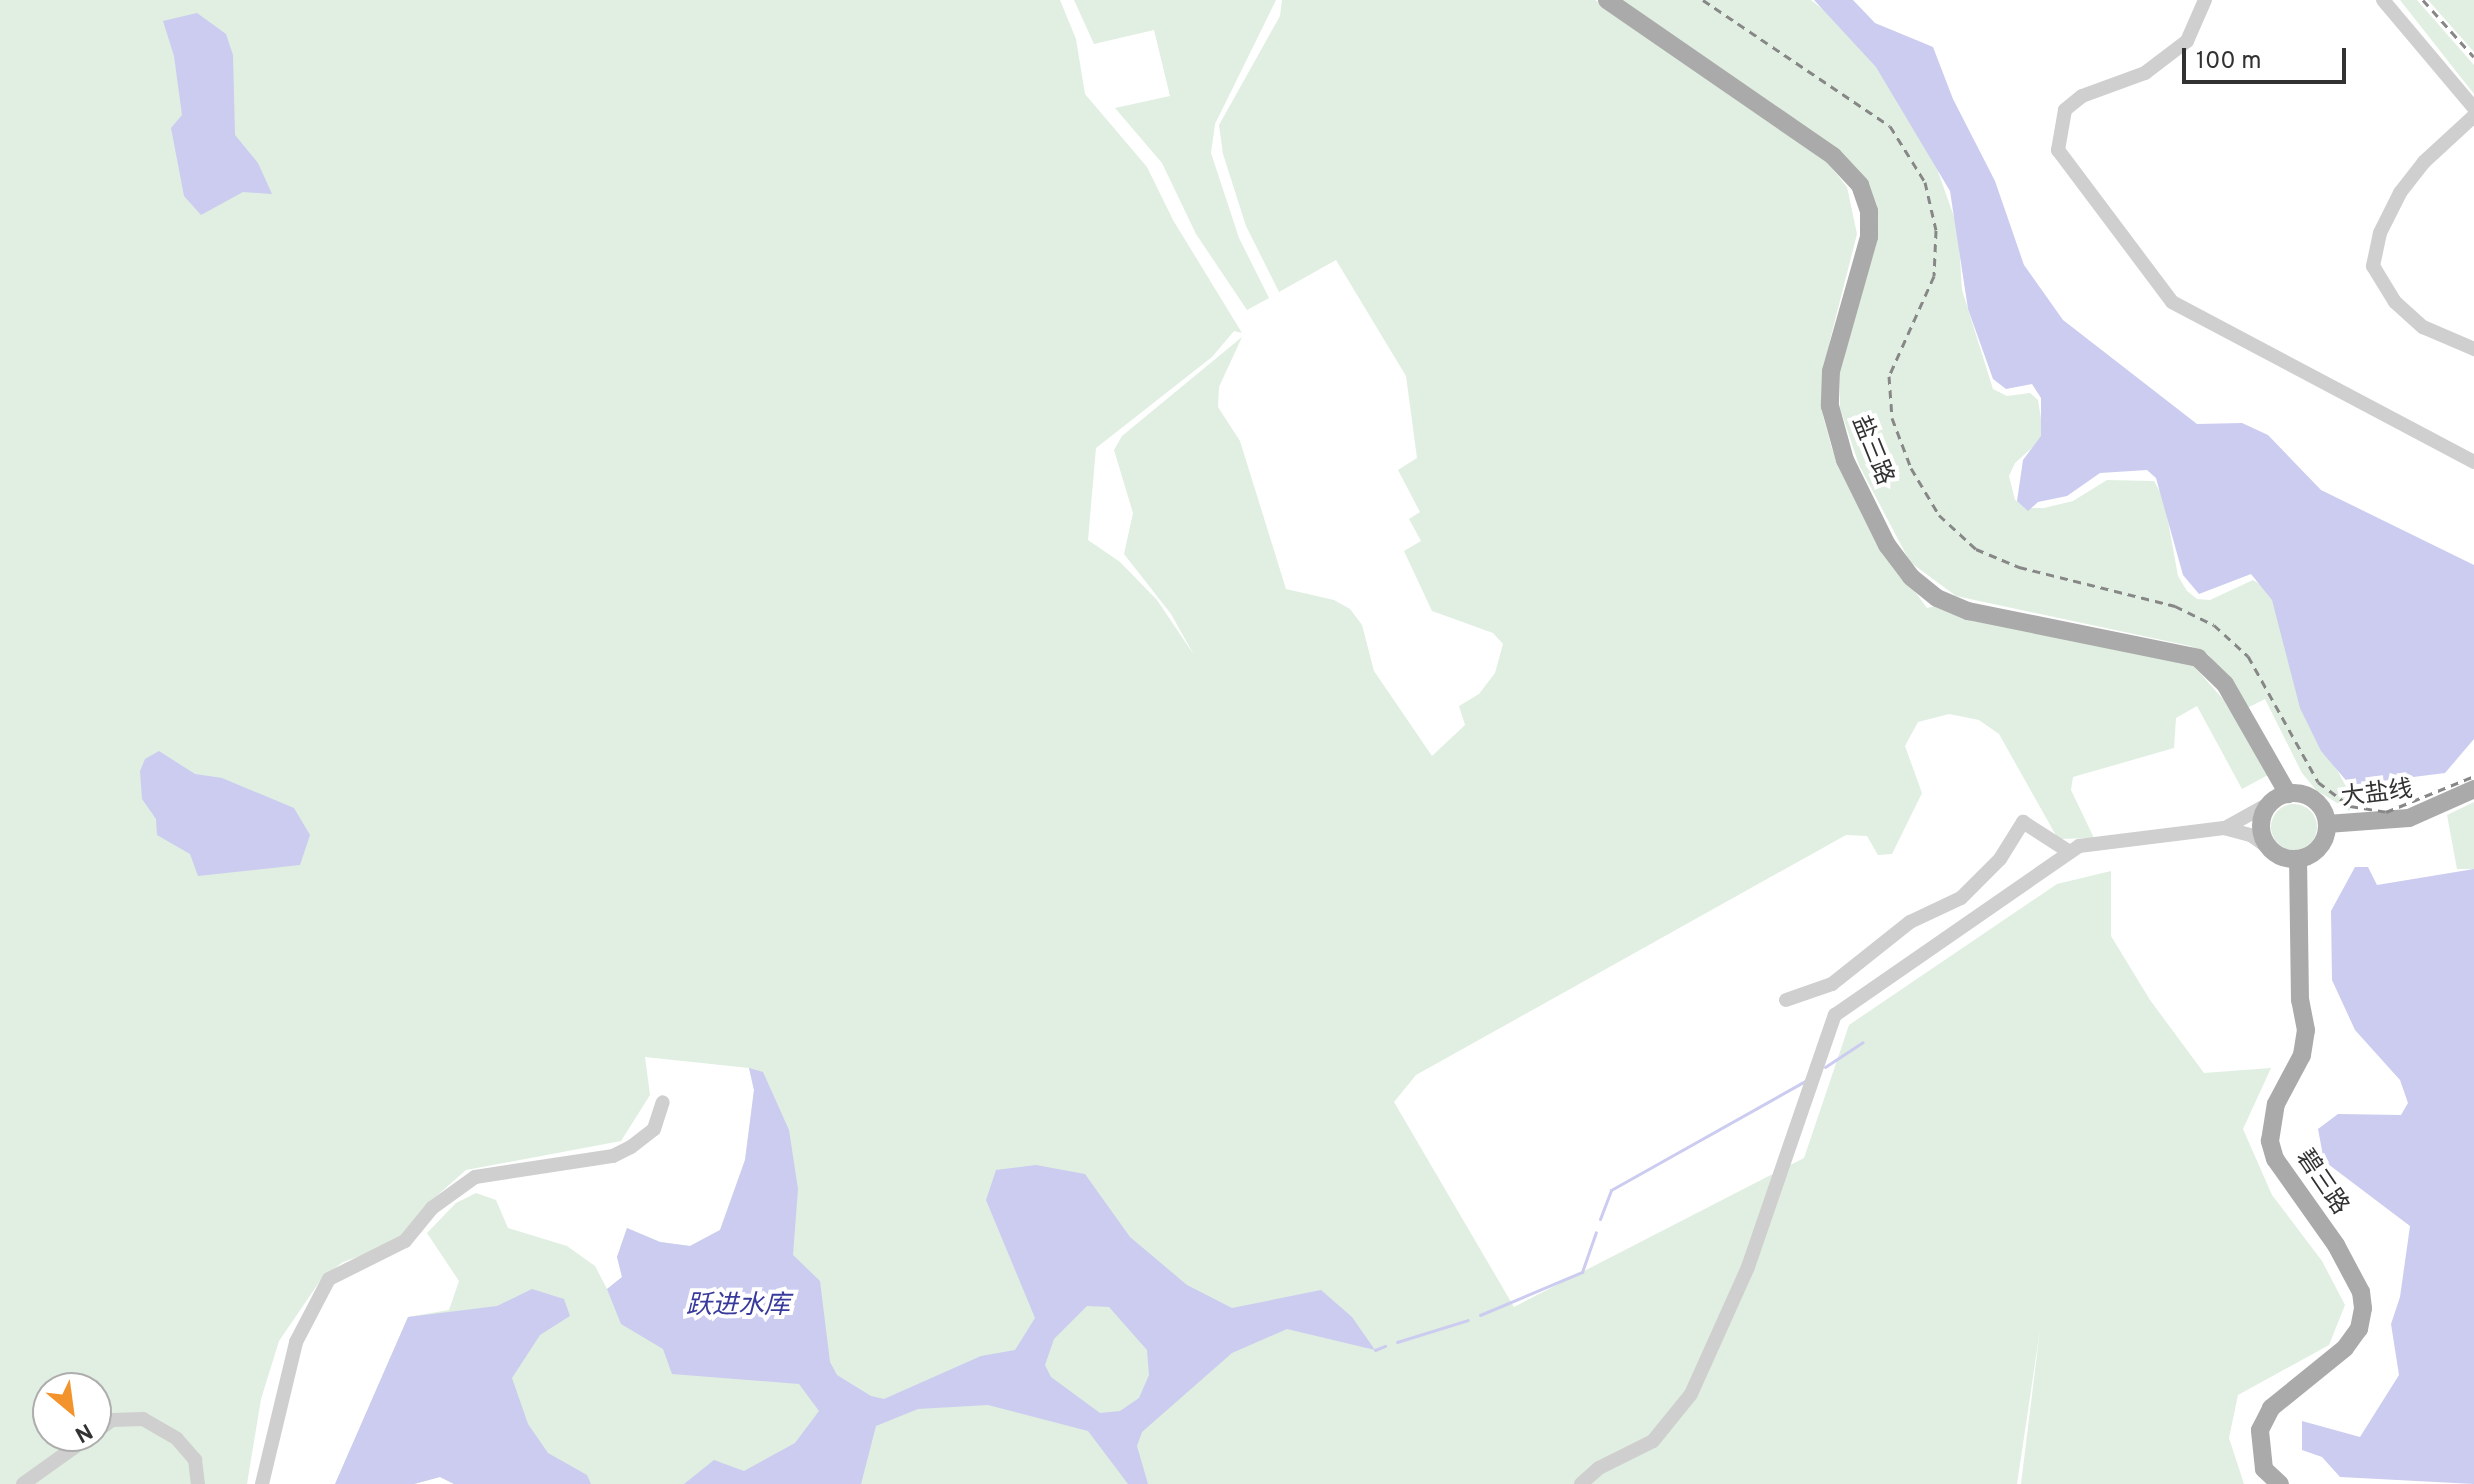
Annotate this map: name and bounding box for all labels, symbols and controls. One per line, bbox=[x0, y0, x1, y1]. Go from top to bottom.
scale bar bbox=[2186, 32, 2350, 82]
text: 100 m bbox=[2196, 47, 2262, 77]
street label: 盐三路 bbox=[1844, 412, 1898, 490]
street label: 大盐线 bbox=[2340, 776, 2414, 814]
street label: 碧三路 bbox=[2289, 1145, 2353, 1221]
water label: 跃进水库 bbox=[686, 1291, 790, 1323]
north arrow bbox=[32, 1372, 112, 1452]
text: N bbox=[69, 1416, 96, 1447]

